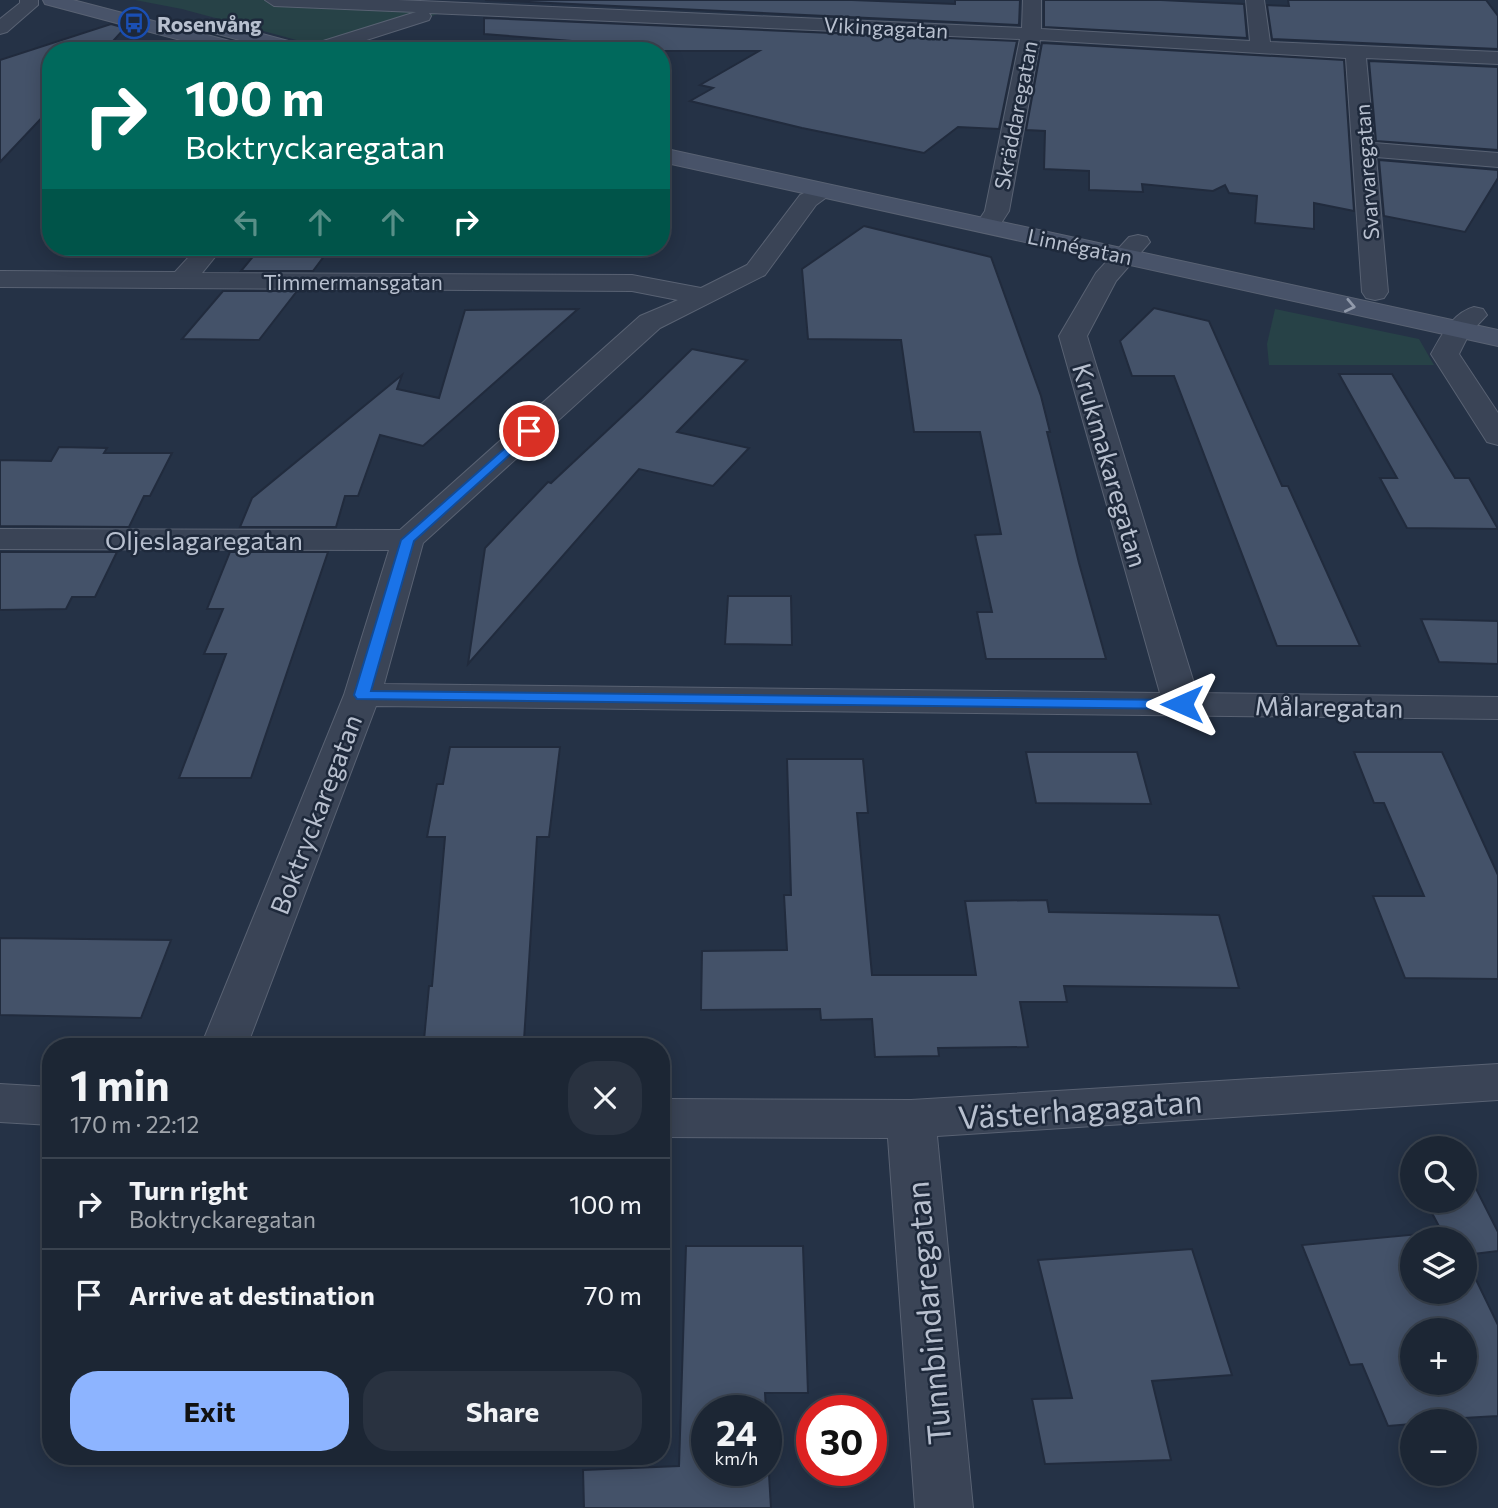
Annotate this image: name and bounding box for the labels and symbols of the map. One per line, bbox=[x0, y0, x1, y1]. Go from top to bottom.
bus stop icon: Rosenvång bbox=[117, 6, 151, 40]
place label: Rosenvång bbox=[157, 11, 262, 36]
street label: Vikingagatan bbox=[823, 11, 949, 43]
street label: Skräddaregatan bbox=[988, 39, 1042, 191]
street label: Svarvaregatan bbox=[1349, 103, 1383, 241]
street label: Linnégatan bbox=[1025, 223, 1135, 269]
street label: Timmermansgatan bbox=[263, 269, 443, 294]
one-way arrow bbox=[1344, 298, 1356, 312]
street label: Krukmakaregatan bbox=[1067, 359, 1155, 571]
pin bbox=[499, 401, 559, 461]
street label: Oljeslagaregatan bbox=[105, 524, 303, 555]
position arrow bbox=[1145, 667, 1219, 741]
street label: Målaregatan bbox=[1254, 689, 1404, 723]
street label: Boktryckaregatan bbox=[263, 710, 367, 918]
street label: Västerhagagatan bbox=[956, 1080, 1204, 1136]
street label: Tunnbindaregatan bbox=[896, 1180, 958, 1446]
speed limit sign: 30 bbox=[796, 1395, 887, 1486]

